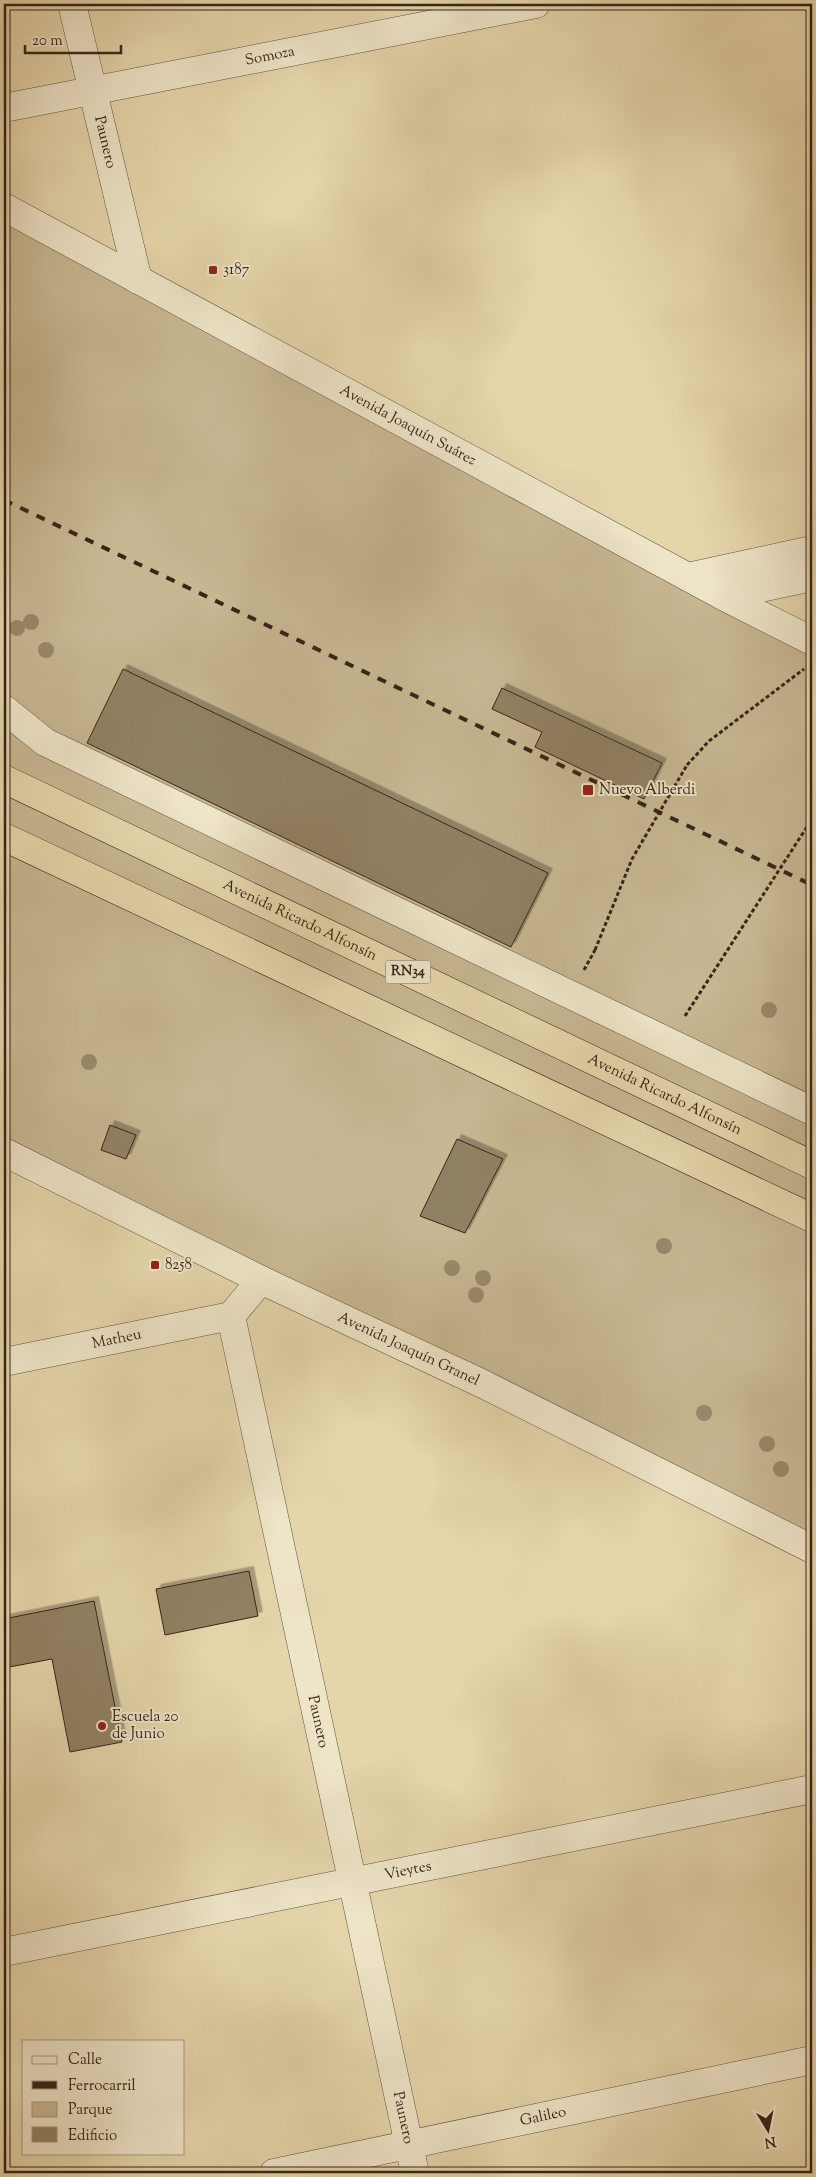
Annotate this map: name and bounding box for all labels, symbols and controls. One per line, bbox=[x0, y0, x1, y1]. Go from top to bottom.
scale bar bbox=[25, 22, 121, 54]
text: 20 m bbox=[32, 31, 63, 52]
street label: Somoza bbox=[243, 41, 297, 71]
street label: Paunero bbox=[89, 114, 121, 170]
place label: 3187 bbox=[223, 260, 250, 281]
marker: 3187 bbox=[207, 264, 219, 276]
street label: Avenida Joaquín Suárez bbox=[336, 380, 480, 471]
place label: Nuevo Alberdi bbox=[599, 780, 695, 801]
marker: Nuevo Alberdi bbox=[581, 783, 595, 797]
street label: Avenida Ricardo Alfonsín bbox=[219, 875, 381, 966]
road number: RN34 bbox=[386, 960, 430, 984]
street label: Avenida Ricardo Alfonsín bbox=[584, 1049, 745, 1140]
place label: 8258 bbox=[165, 1255, 192, 1276]
marker: 8258 bbox=[149, 1259, 161, 1271]
street label: Avenida Joaquín Granel bbox=[334, 1307, 483, 1391]
street label: Matheu bbox=[90, 1324, 144, 1354]
street label: Paunero bbox=[302, 1694, 334, 1750]
place label: Escuela 20 de Junio bbox=[112, 1707, 179, 1745]
marker: Escuela 20 de Junio bbox=[96, 1720, 108, 1732]
street label: Vieytes bbox=[382, 1855, 433, 1886]
legend bbox=[22, 2040, 185, 2154]
text: Calle bbox=[68, 2050, 102, 2071]
text: Ferrocarril bbox=[68, 2076, 136, 2097]
street label: Paunero bbox=[387, 2090, 419, 2146]
text: Parque bbox=[68, 2100, 112, 2121]
street label: Galileo bbox=[518, 2101, 568, 2132]
north arrow bbox=[744, 2104, 794, 2154]
text: Edificio bbox=[68, 2126, 117, 2147]
text: N bbox=[763, 2130, 777, 2152]

